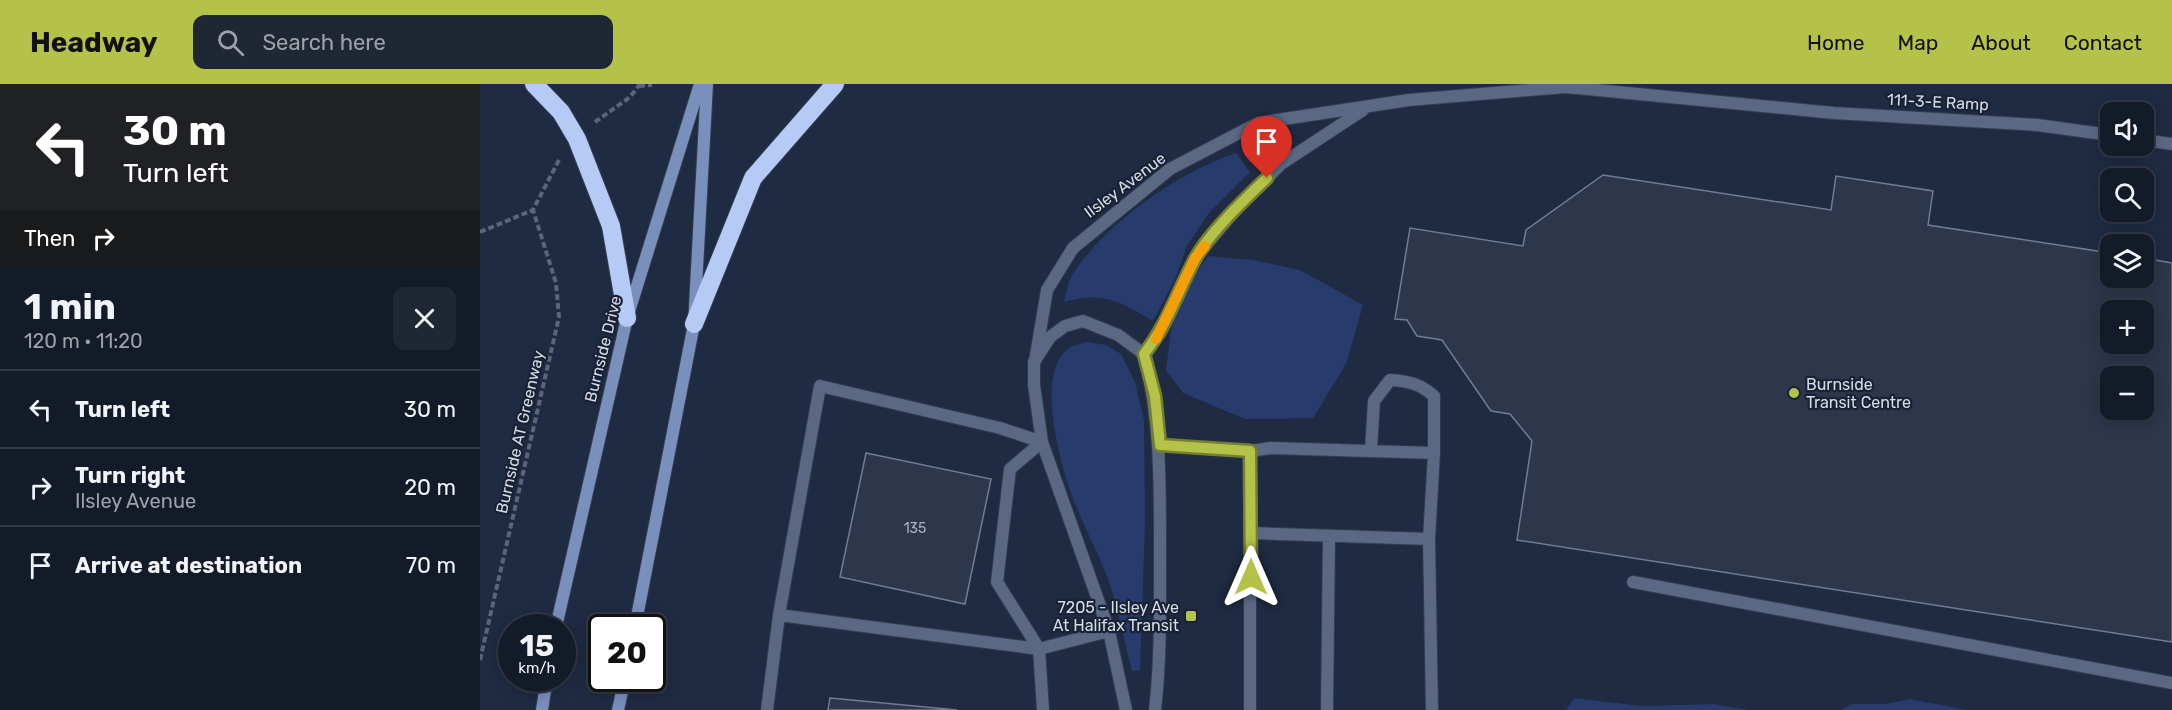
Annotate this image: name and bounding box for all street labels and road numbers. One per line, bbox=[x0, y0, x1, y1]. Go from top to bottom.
street label: 111-3-E Ramp bbox=[1887, 90, 1989, 114]
street label: Ilsley Avenue bbox=[1081, 148, 1169, 222]
street label: Burnside Drive bbox=[581, 294, 625, 404]
street label: Burnside AT Greenway bbox=[492, 348, 548, 515]

